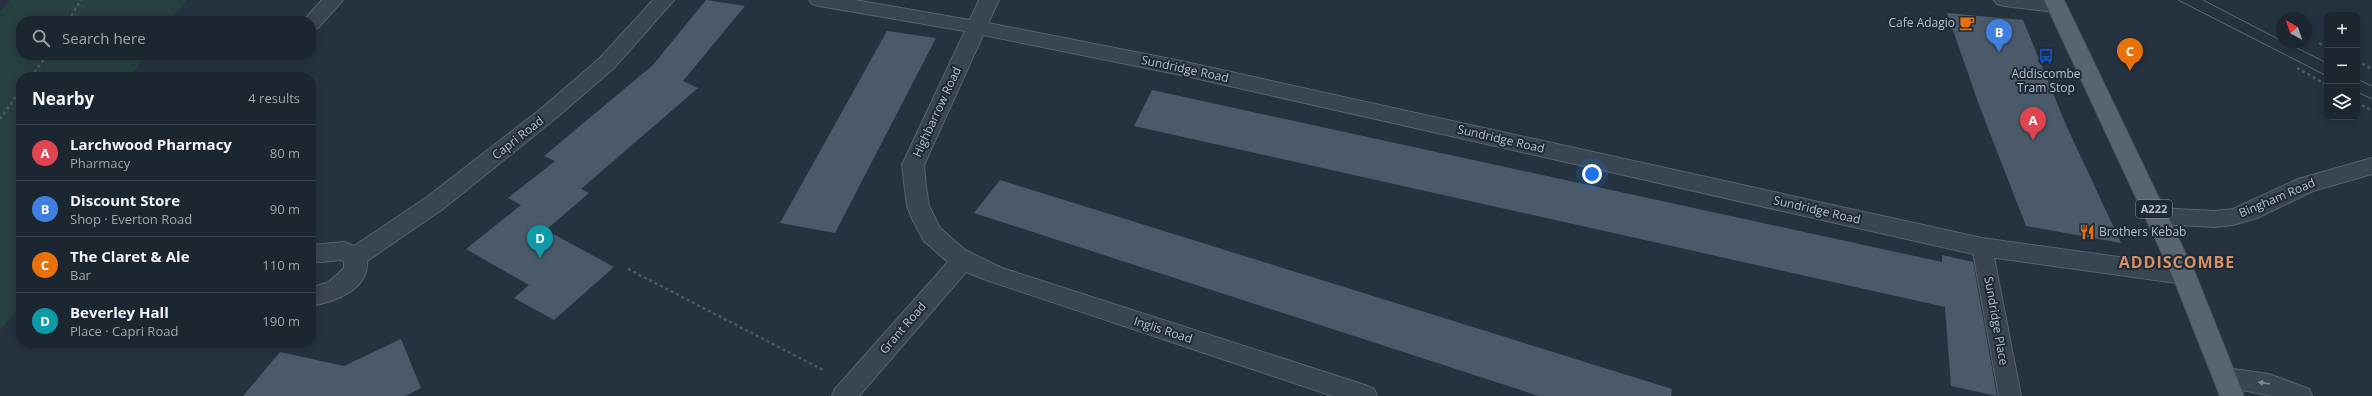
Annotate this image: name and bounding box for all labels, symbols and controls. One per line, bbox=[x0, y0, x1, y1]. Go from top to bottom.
north arrow bbox=[2276, 12, 2312, 48]
map controls bbox=[2324, 12, 2360, 120]
button: + bbox=[2324, 12, 2360, 48]
place label: Cafe Adagio bbox=[1889, 14, 1955, 31]
cafe icon: Cafe Adagio bbox=[1958, 14, 1976, 32]
search box bbox=[16, 16, 316, 60]
pin: B bbox=[1986, 19, 2012, 52]
icon: search bbox=[30, 27, 52, 49]
text: Search here bbox=[62, 28, 146, 48]
pin: C bbox=[2117, 38, 2143, 71]
bus stop icon: Addiscombe Tram Stop bbox=[2037, 47, 2055, 65]
button: − bbox=[2324, 48, 2360, 84]
street label: Sundridge Road bbox=[1140, 51, 1230, 86]
street label: Highbarrow Road bbox=[908, 64, 965, 160]
place label: Addiscombe Tram Stop bbox=[2011, 65, 2081, 96]
button: layers bbox=[2324, 84, 2360, 120]
text: Nearby bbox=[32, 87, 94, 110]
text: 4 results bbox=[248, 89, 300, 107]
pin: A bbox=[2020, 107, 2046, 140]
street label: Capri Road bbox=[488, 112, 547, 163]
street label: Sundridge Road bbox=[1456, 120, 1546, 157]
text: Larchwood Pharmacy bbox=[70, 134, 232, 154]
text: A bbox=[41, 144, 49, 162]
text: 80 m bbox=[270, 144, 300, 162]
text: Pharmacy bbox=[70, 154, 130, 172]
your location bbox=[1582, 164, 1602, 184]
street label: Bingham Road bbox=[2236, 174, 2318, 221]
text: Discount Store bbox=[70, 190, 180, 210]
street label: Sundridge Road bbox=[1772, 191, 1862, 228]
text: B bbox=[41, 200, 49, 218]
text: 90 m bbox=[270, 200, 300, 218]
road number: A222 bbox=[2136, 200, 2172, 218]
text: Shop · Everton Road bbox=[70, 210, 192, 228]
restaurant icon: Brothers Kebab bbox=[2078, 223, 2096, 241]
place label: Brothers Kebab bbox=[2099, 223, 2186, 240]
pin: D bbox=[527, 225, 553, 258]
text: The Claret & Ale bbox=[70, 246, 190, 266]
district label: ADDISCOMBE bbox=[2119, 251, 2235, 273]
text: C bbox=[41, 256, 49, 274]
text: 110 m bbox=[262, 256, 300, 274]
text: Bar bbox=[70, 266, 91, 284]
street label: Sundridge Place bbox=[1980, 275, 2013, 367]
street label: Grant Road bbox=[875, 298, 930, 357]
text: Beverley Hall bbox=[70, 302, 169, 322]
text: D bbox=[40, 312, 50, 330]
text: 190 m bbox=[262, 312, 300, 330]
street label: Inglis Road bbox=[1132, 312, 1195, 347]
text: Place · Capri Road bbox=[70, 322, 178, 340]
one-way arrow bbox=[2258, 380, 2270, 386]

